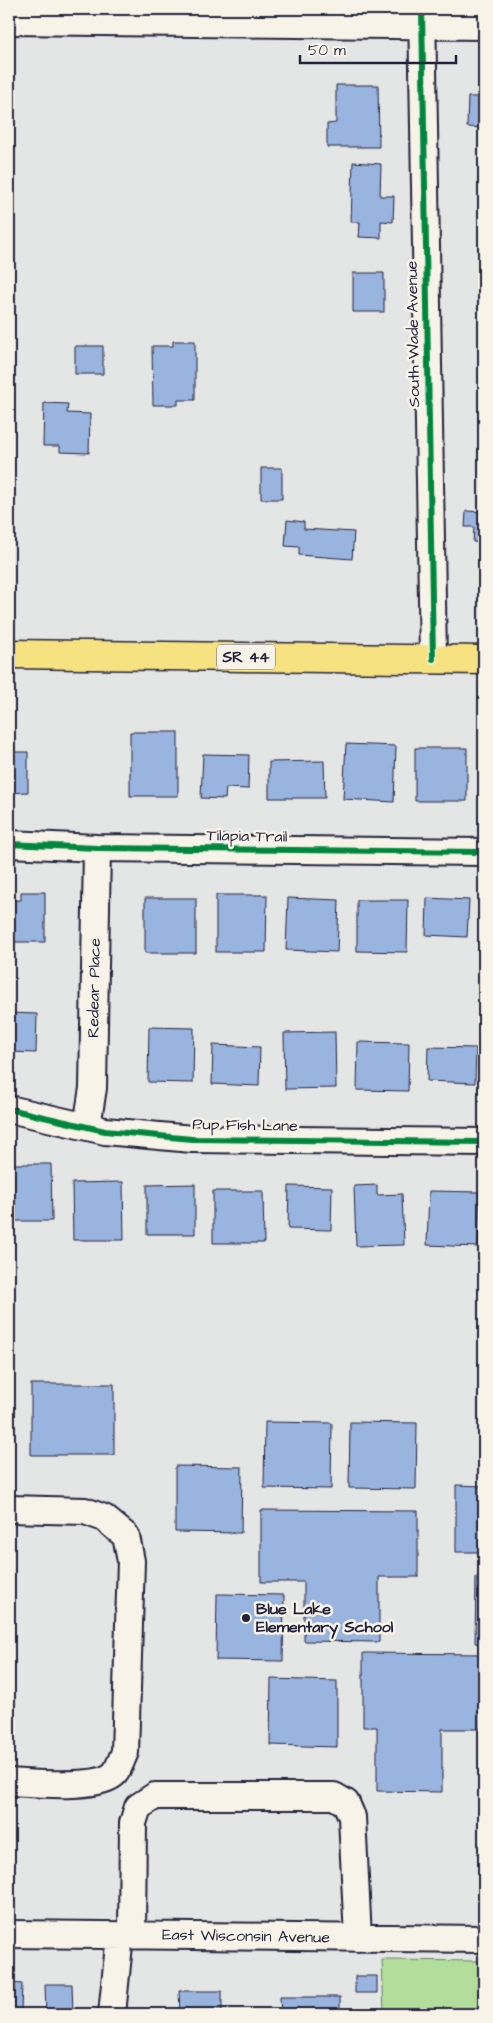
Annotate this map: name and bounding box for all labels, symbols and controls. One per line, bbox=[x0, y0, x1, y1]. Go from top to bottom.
scale bar bbox=[300, 32, 457, 64]
text: 50 m bbox=[308, 40, 346, 61]
street label: South Wade Avenue bbox=[401, 260, 425, 408]
road number: SR 44 bbox=[217, 644, 275, 670]
street label: Tilapia Trail bbox=[206, 824, 288, 848]
street label: Redear Place bbox=[82, 938, 106, 1038]
street label: Pup Fish Lane bbox=[192, 1113, 298, 1137]
place label: Blue Lake Elementary School bbox=[256, 1598, 394, 1639]
marker: Blue Lake Elementary School bbox=[240, 1612, 252, 1624]
street label: East Wisconsin Avenue bbox=[162, 1924, 331, 1948]

